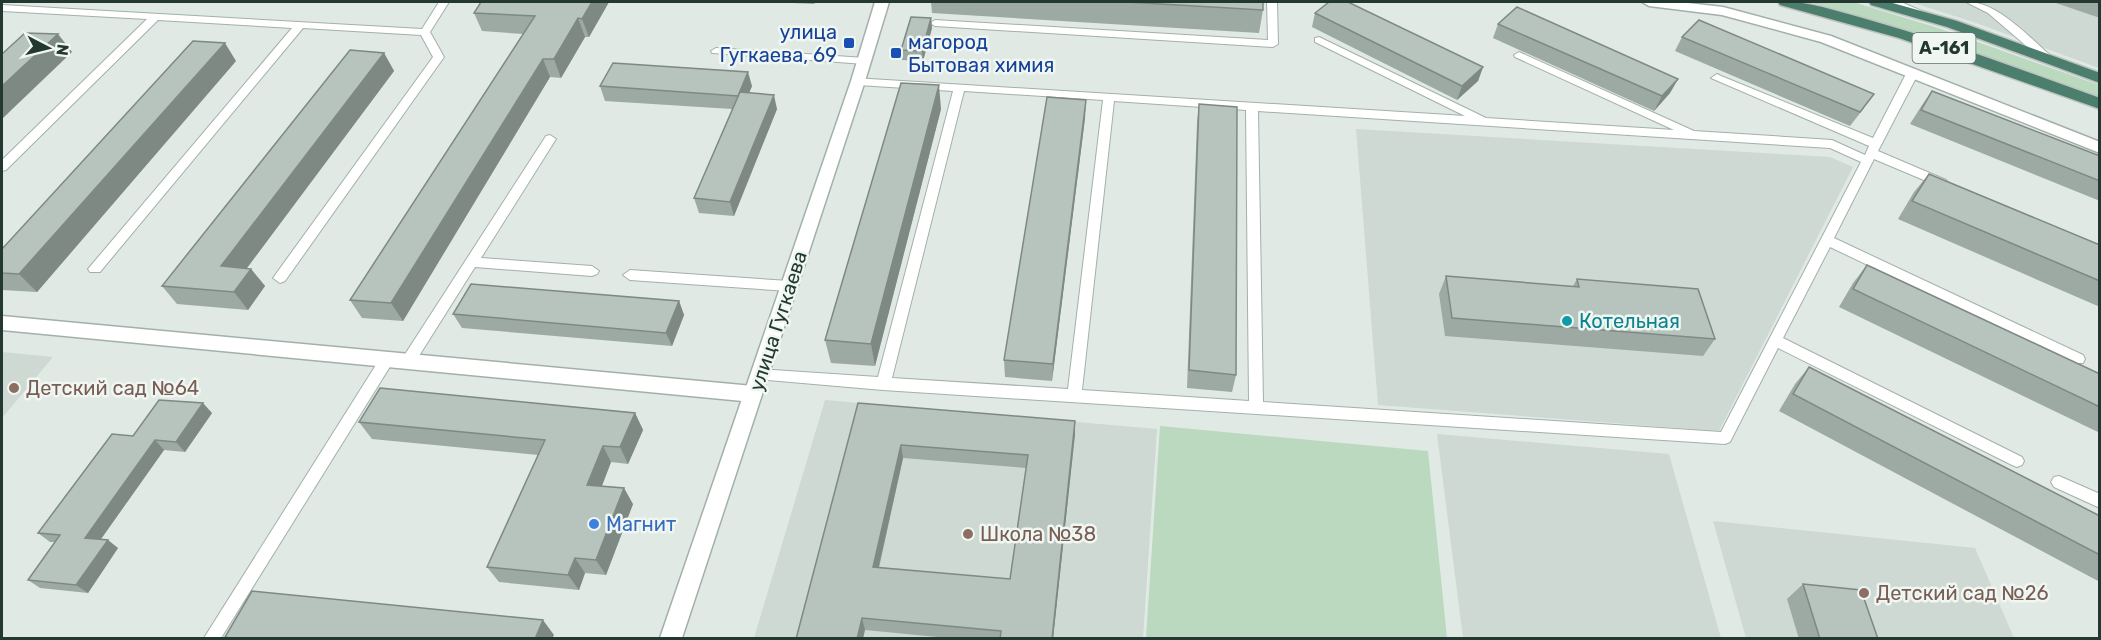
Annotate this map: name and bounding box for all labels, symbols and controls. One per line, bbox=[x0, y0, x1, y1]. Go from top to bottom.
north arrow bbox=[18, 18, 78, 78]
place label: улица Гугкаева, 69 bbox=[720, 20, 837, 67]
place label: магород Бытовая химия bbox=[908, 30, 1054, 77]
road number: А-161 bbox=[1912, 33, 1976, 63]
marker: улица Гугкаева, 69 bbox=[842, 36, 856, 50]
text: N bbox=[52, 43, 73, 57]
marker: магород Бытовая химия bbox=[889, 46, 903, 60]
street label: улица Гугкаева bbox=[744, 248, 812, 394]
place label: Котельная bbox=[1579, 309, 1680, 333]
marker: Котельная bbox=[1560, 314, 1574, 328]
place label: Детский сад №64 bbox=[26, 376, 199, 400]
marker: Детский сад №64 bbox=[7, 381, 21, 395]
place label: Магнит bbox=[606, 512, 676, 536]
marker: Магнит bbox=[587, 517, 601, 531]
place label: Школа №38 bbox=[980, 522, 1096, 546]
marker: Школа №38 bbox=[961, 527, 975, 541]
place label: Детский сад №26 bbox=[1876, 581, 2049, 605]
marker: Детский сад №26 bbox=[1857, 586, 1871, 600]

